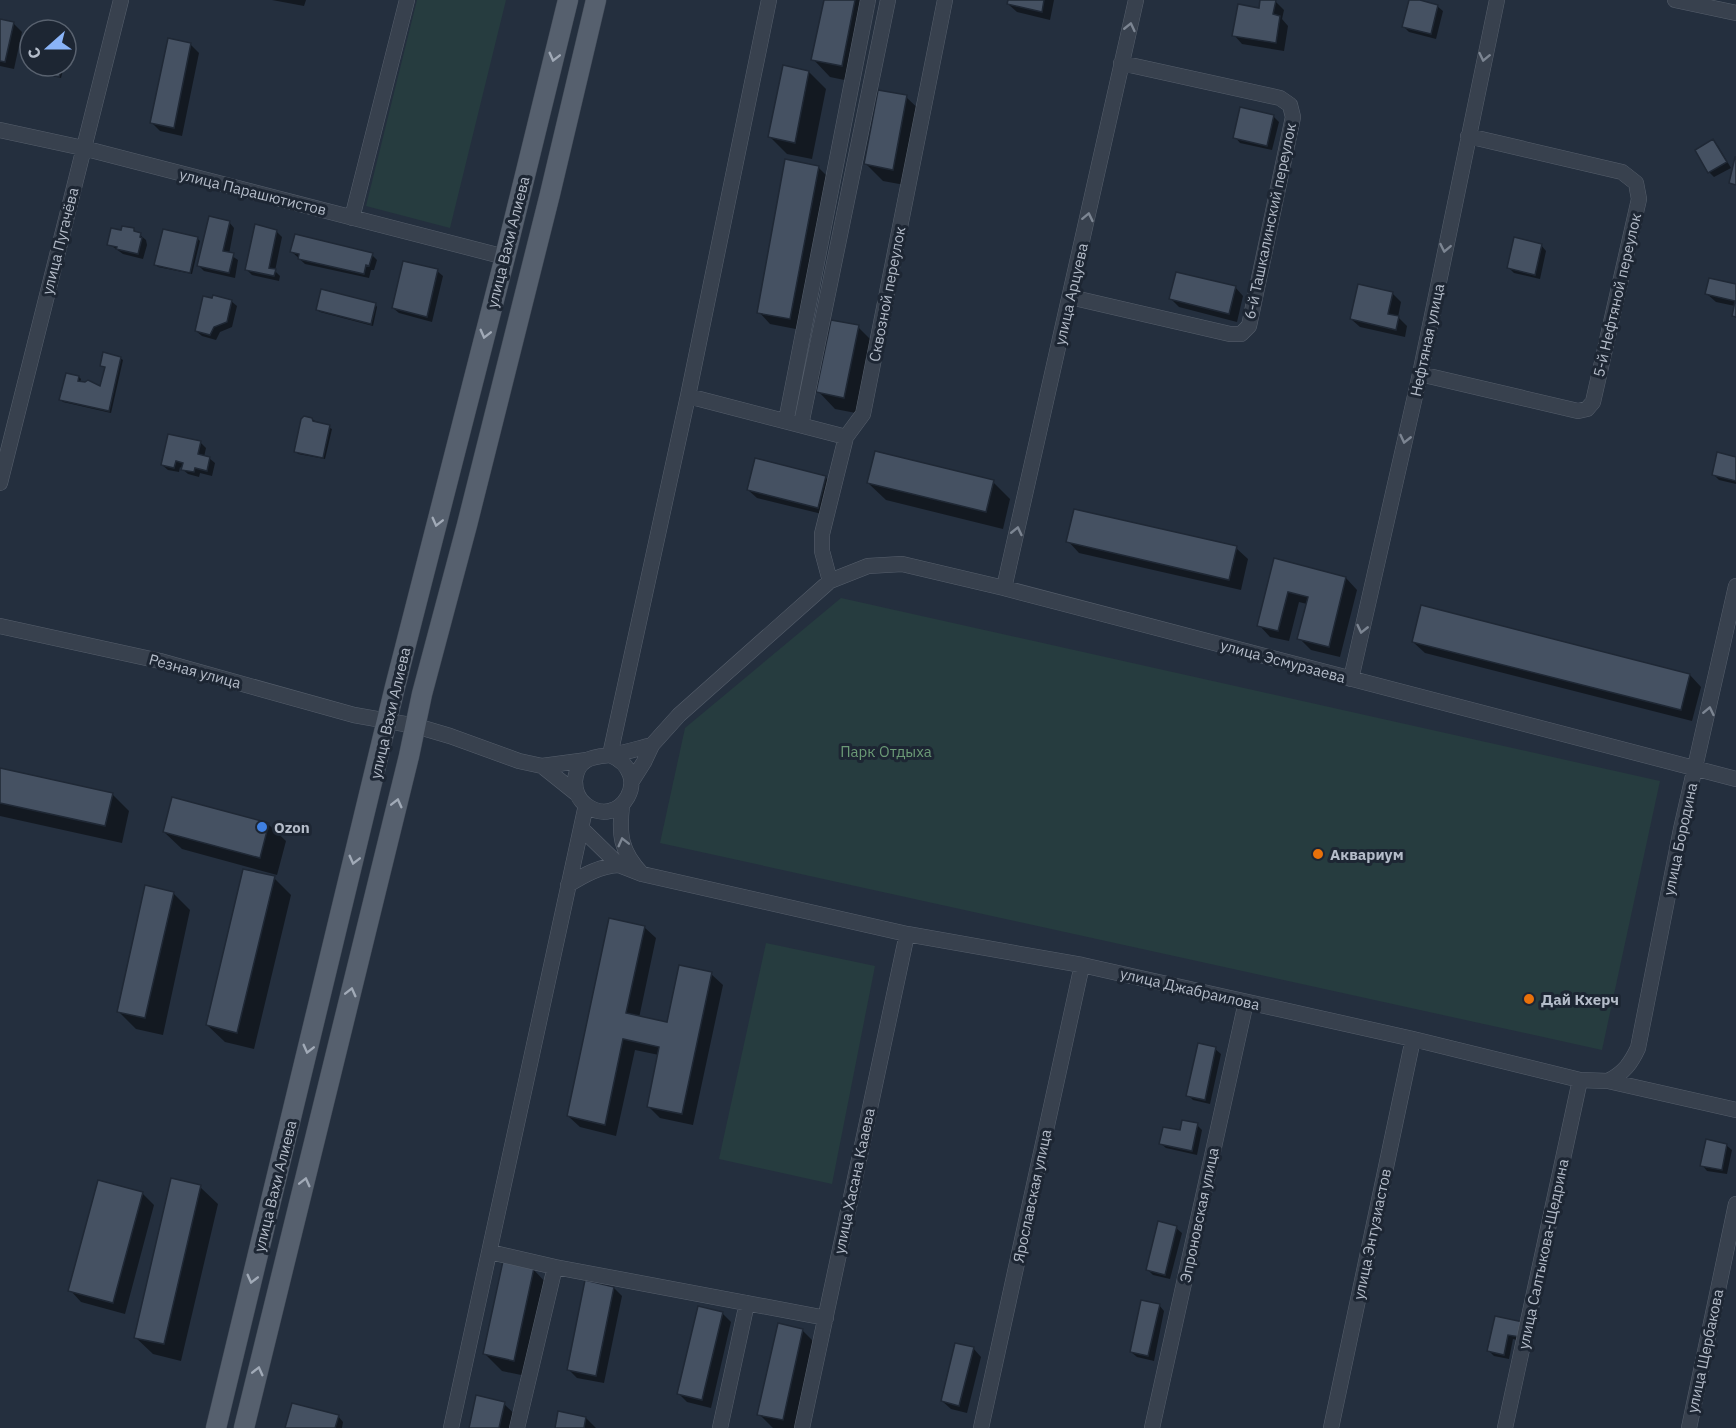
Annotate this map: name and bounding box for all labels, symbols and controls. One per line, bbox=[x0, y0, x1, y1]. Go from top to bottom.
north arrow bbox=[18, 18, 78, 78]
one-way arrow bbox=[1122, 22, 1135, 32]
text: С bbox=[23, 45, 45, 62]
one-way arrow bbox=[549, 52, 562, 62]
one-way arrow bbox=[1479, 52, 1492, 62]
street label: 6-й Ташкалинский переулок bbox=[1240, 121, 1300, 321]
street label: улица Парашютистов bbox=[178, 165, 328, 219]
street label: улица Вахи Алиева bbox=[482, 174, 534, 310]
street label: улица Пугачёва bbox=[38, 185, 82, 297]
street label: 5-й Нефтяной переулок bbox=[1589, 211, 1645, 379]
one-way arrow bbox=[1080, 213, 1093, 223]
street label: Сквозной переулок bbox=[865, 225, 909, 363]
street label: улица Арцуева bbox=[1050, 241, 1092, 347]
one-way arrow bbox=[1439, 243, 1452, 253]
street label: Нефтяная улица bbox=[1406, 282, 1448, 398]
one-way arrow bbox=[480, 328, 493, 338]
one-way arrow bbox=[1400, 434, 1413, 444]
one-way arrow bbox=[432, 517, 445, 527]
one-way arrow bbox=[1010, 526, 1023, 536]
one-way arrow bbox=[1356, 624, 1369, 634]
street label: улица Эсмурзаева bbox=[1218, 635, 1348, 687]
street label: улица Вахи Алиева bbox=[366, 645, 414, 781]
street label: Резная улица bbox=[147, 650, 243, 692]
one-way arrow bbox=[1701, 706, 1714, 716]
park label: Парк Отдыха bbox=[840, 742, 932, 761]
street label: улица Бородина bbox=[1659, 781, 1701, 897]
one-way arrow bbox=[390, 798, 403, 808]
place label: Ozon bbox=[274, 818, 310, 837]
marker: Ozon bbox=[255, 820, 269, 834]
one-way arrow bbox=[617, 837, 630, 847]
place label: Аквариум bbox=[1330, 845, 1404, 864]
marker: Аквариум bbox=[1311, 847, 1325, 861]
one-way arrow bbox=[349, 854, 362, 864]
street label: улица Джабраилова bbox=[1118, 964, 1262, 1014]
one-way arrow bbox=[344, 988, 357, 998]
place label: Дай Кхерч bbox=[1541, 990, 1619, 1009]
marker: Дай Кхерч bbox=[1522, 992, 1536, 1006]
one-way arrow bbox=[303, 1044, 316, 1054]
street label: улица Хасана Кааева bbox=[829, 1106, 879, 1256]
street label: улица Вахи Алиева bbox=[249, 1118, 301, 1254]
street label: Ярославская улица bbox=[1009, 1128, 1055, 1264]
street label: Эпроновская улица bbox=[1175, 1146, 1223, 1284]
street label: улица Салтыкова-Щедрина bbox=[1514, 1157, 1572, 1351]
street label: улица Энтузиастов bbox=[1349, 1167, 1395, 1301]
one-way arrow bbox=[297, 1177, 310, 1187]
one-way arrow bbox=[247, 1274, 260, 1284]
street label: улица Щербакова bbox=[1683, 1287, 1727, 1415]
one-way arrow bbox=[251, 1366, 264, 1376]

